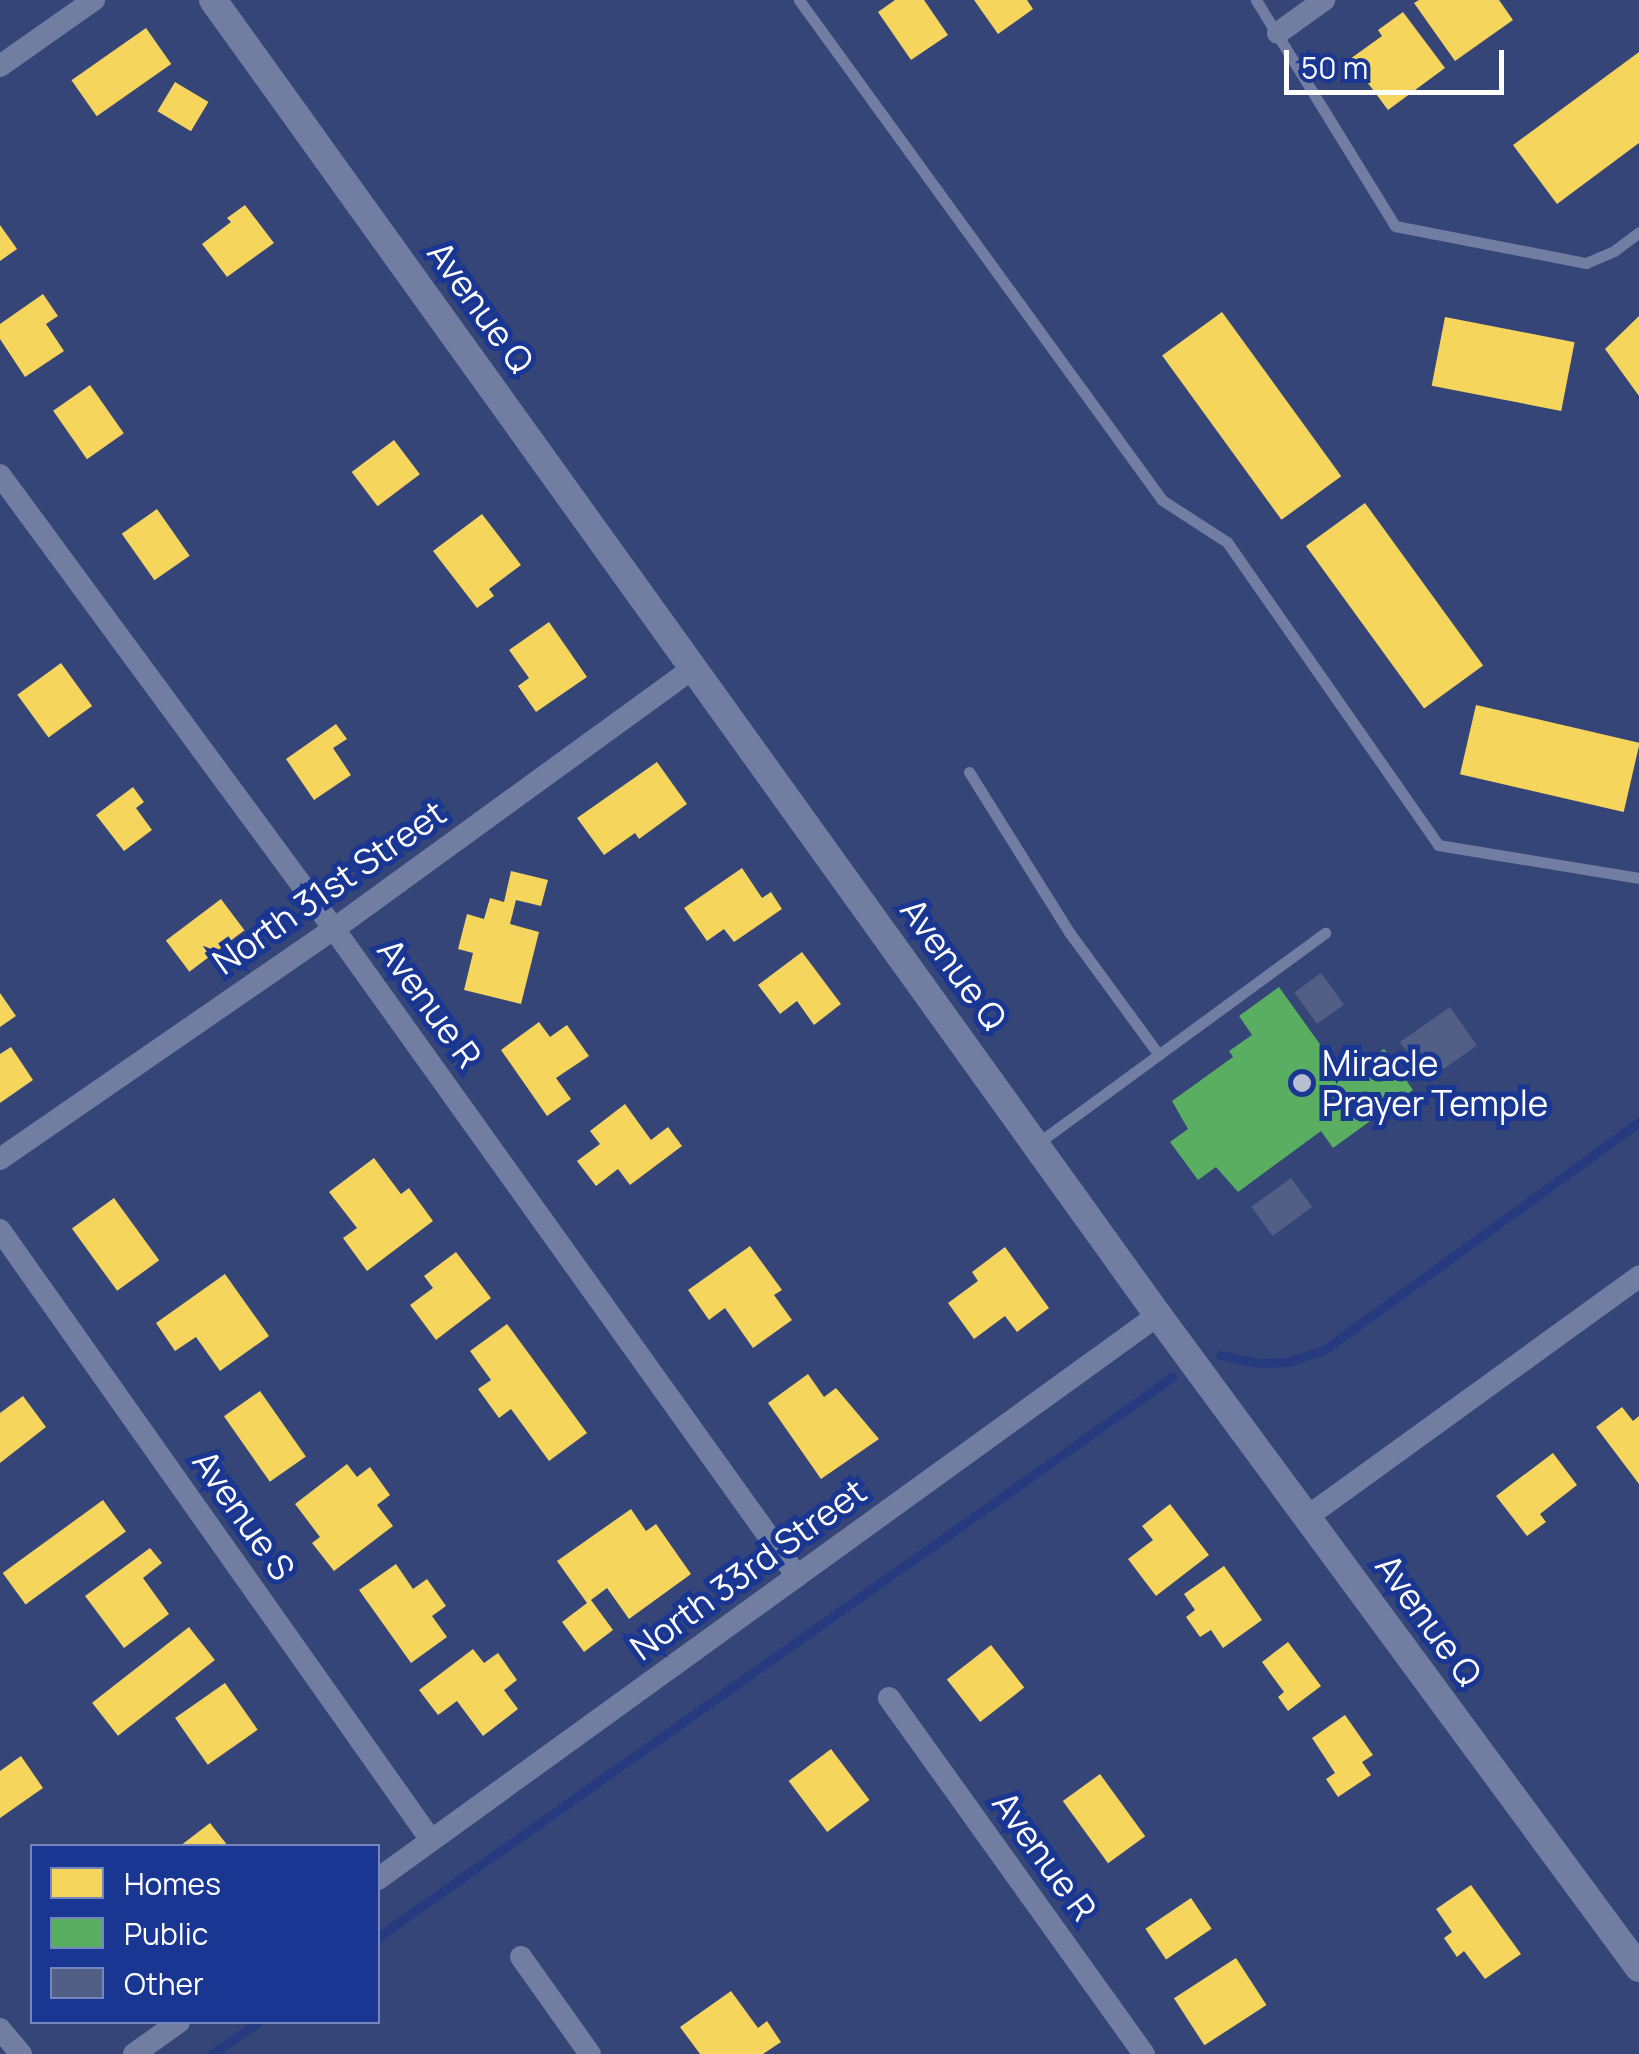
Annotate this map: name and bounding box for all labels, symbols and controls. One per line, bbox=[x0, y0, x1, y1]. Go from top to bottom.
scale bar bbox=[1289, 30, 1509, 92]
text: 50 m bbox=[1301, 47, 1368, 88]
street label: Avenue Q bbox=[419, 233, 543, 381]
street label: North 31st Street bbox=[205, 791, 453, 983]
street label: Avenue Q bbox=[892, 890, 1016, 1038]
street label: Avenue R bbox=[369, 930, 491, 1076]
place label: Miracle Prayer Temple bbox=[1322, 1042, 1548, 1124]
marker: Miracle Prayer Temple bbox=[1291, 1072, 1313, 1094]
street label: Avenue S bbox=[184, 1442, 304, 1588]
street label: North 33rd Street bbox=[622, 1470, 874, 1668]
street label: Avenue Q bbox=[1367, 1546, 1491, 1694]
street label: Avenue R bbox=[984, 1783, 1106, 1929]
legend bbox=[30, 1844, 380, 2024]
text: Homes bbox=[124, 1863, 221, 1904]
text: Public bbox=[124, 1913, 208, 1954]
text: Other bbox=[124, 1963, 204, 2004]

